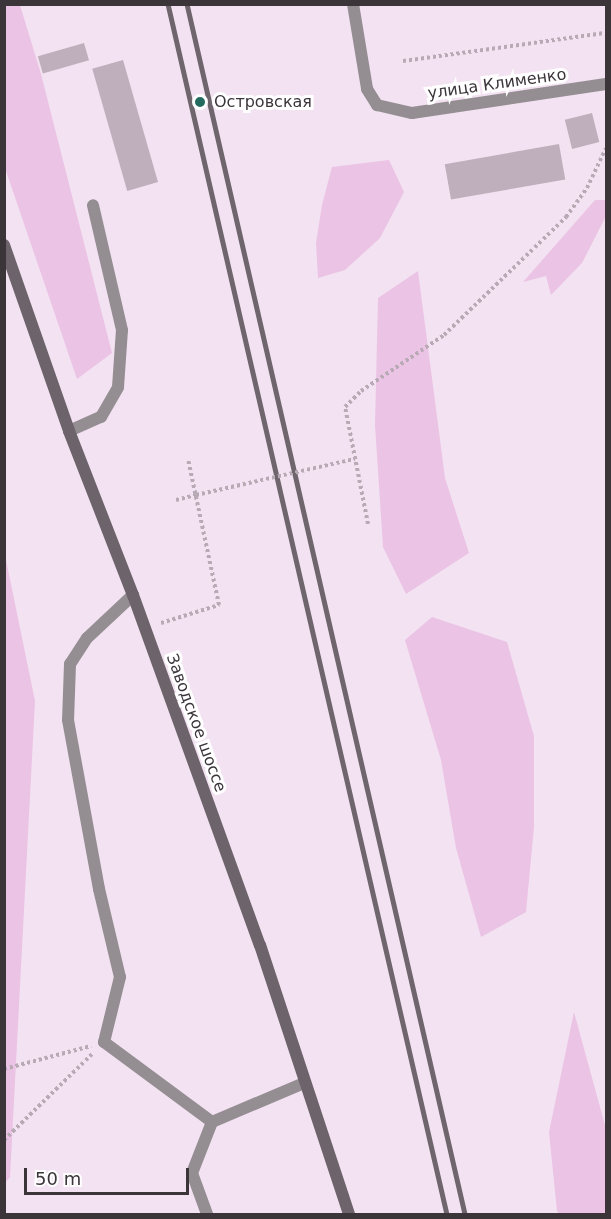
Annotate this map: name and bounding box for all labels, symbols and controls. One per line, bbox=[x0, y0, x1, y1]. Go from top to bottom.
street label: улица Клименко bbox=[426, 65, 568, 103]
place label: Островская bbox=[214, 92, 312, 112]
marker: Островская bbox=[191, 93, 209, 111]
street label: Заводское шоссе bbox=[162, 651, 230, 795]
scale bar bbox=[27, 1156, 192, 1194]
text: 50 m bbox=[35, 1168, 81, 1189]

